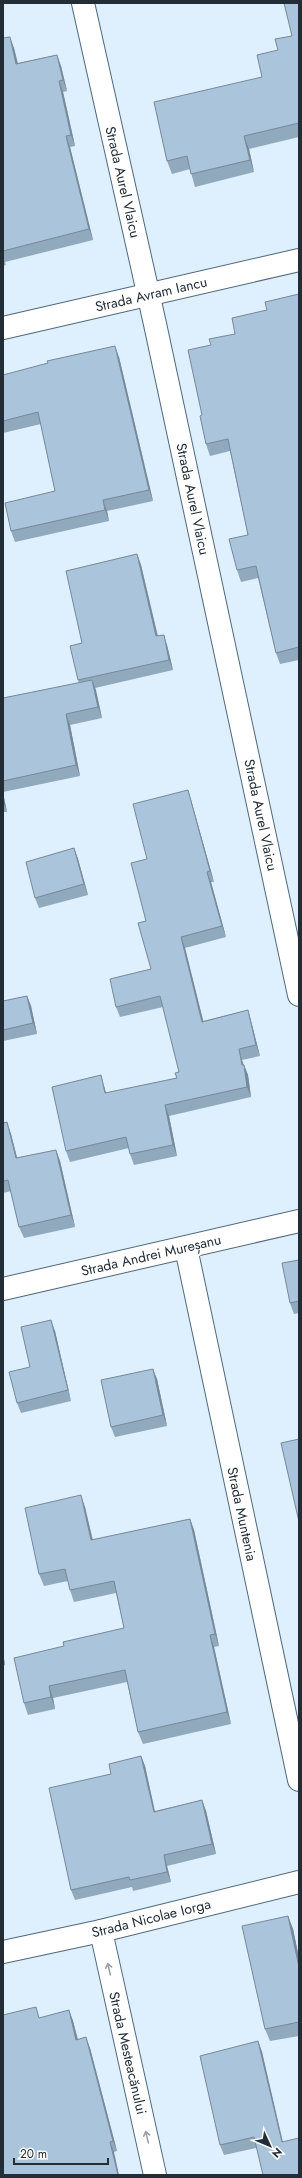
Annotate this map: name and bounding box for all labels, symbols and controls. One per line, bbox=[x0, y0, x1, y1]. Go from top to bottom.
street label: Strada Aurel Vlaicu bbox=[100, 124, 146, 240]
street label: Strada Avram Iancu bbox=[93, 271, 209, 317]
street label: Strada Aurel Vlaicu bbox=[171, 441, 215, 557]
street label: Strada Aurel Vlaicu bbox=[239, 757, 283, 873]
street label: Strada Andrei Mureșanu bbox=[79, 1229, 223, 1282]
street label: Strada Muntenia bbox=[222, 1465, 262, 1563]
street label: Strada Nicolae Iorga bbox=[89, 1894, 213, 1942]
one-way arrow bbox=[105, 1963, 113, 1976]
street label: Strada Mesteacănului bbox=[104, 1990, 152, 2116]
north arrow bbox=[250, 2126, 290, 2166]
one-way arrow bbox=[142, 2131, 150, 2144]
scale bar bbox=[14, 2140, 108, 2166]
text: N bbox=[268, 2144, 286, 2162]
text: 20 m bbox=[20, 2145, 47, 2163]

